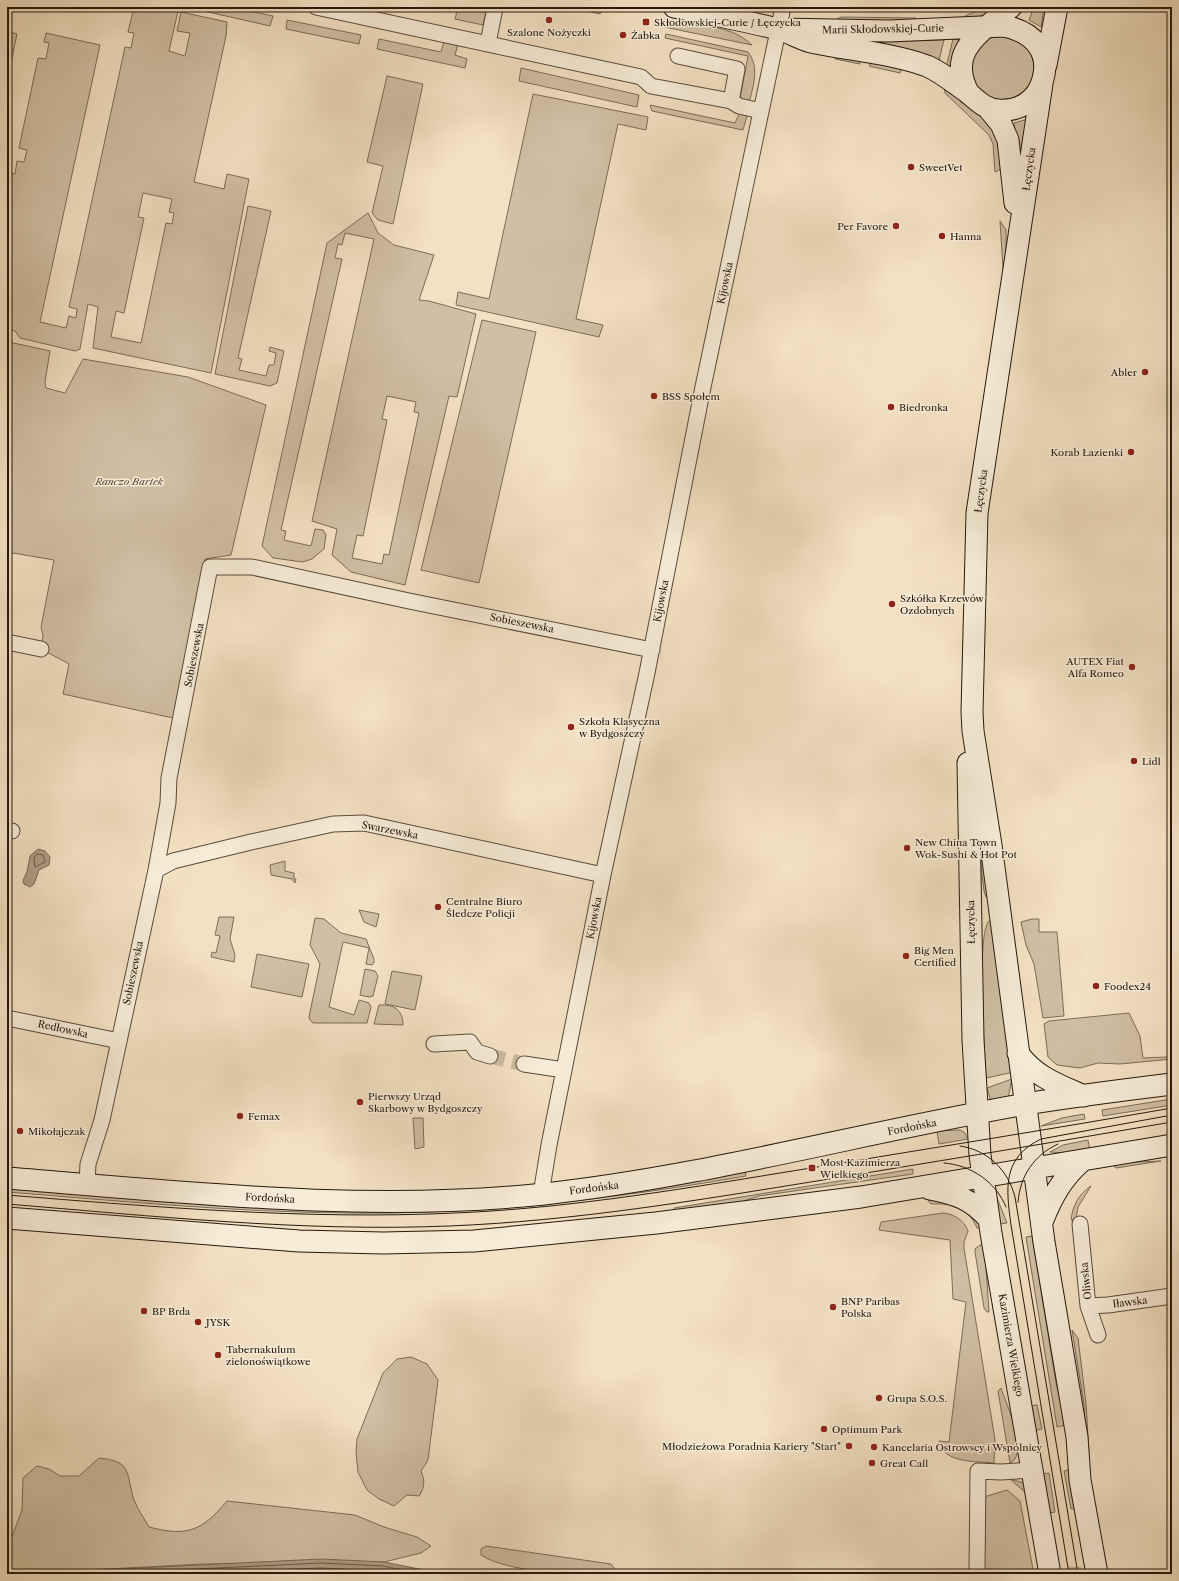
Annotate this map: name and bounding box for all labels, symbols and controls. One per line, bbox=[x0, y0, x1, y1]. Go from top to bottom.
marker: Szalone Nożyczki bbox=[544, 15, 554, 25]
place label: Skłodowskiej-Curie / Łęczycka bbox=[654, 16, 802, 29]
marker: Skłodowskiej-Curie / Łęczycka bbox=[641, 17, 651, 27]
street label: Marii Skłodowskiej-Curie bbox=[822, 21, 945, 37]
place label: Szalone Nożyczki bbox=[507, 26, 591, 39]
place label: Żabka bbox=[631, 29, 661, 42]
marker: Żabka bbox=[618, 30, 628, 40]
street label: Łęczycka bbox=[1020, 146, 1039, 192]
place label: SweetVet bbox=[919, 161, 963, 174]
marker: SweetVet bbox=[906, 162, 916, 172]
place label: Per Favore bbox=[837, 220, 888, 233]
marker: Per Favore bbox=[891, 221, 901, 231]
place label: Hanna bbox=[950, 230, 982, 243]
marker: Hanna bbox=[937, 231, 947, 241]
street label: Kijowska bbox=[714, 260, 736, 305]
place label: Abler bbox=[1110, 366, 1138, 379]
marker: Abler bbox=[1140, 367, 1150, 377]
place label: BSS Społem bbox=[662, 390, 721, 403]
marker: BSS Społem bbox=[649, 391, 659, 401]
place label: Biedronka bbox=[899, 401, 949, 414]
marker: Biedronka bbox=[886, 402, 896, 412]
place label: Korab Łazienki bbox=[1051, 446, 1123, 459]
marker: Korab Łazienki bbox=[1126, 447, 1136, 457]
street label: Łęczycka bbox=[972, 468, 991, 514]
park label: Ranczo Bartek bbox=[94, 475, 164, 488]
street label: Kijowska bbox=[651, 578, 672, 623]
place label: Szkółka Krzewów Ozdobnych bbox=[900, 592, 984, 617]
marker: Szkółka Krzewów Ozdobnych bbox=[887, 599, 897, 609]
street label: Sobieszewska bbox=[489, 610, 556, 636]
street label: Sobieszewska bbox=[181, 621, 207, 688]
place label: AUTEX Fiat Alfa Romeo bbox=[1065, 655, 1124, 680]
marker: AUTEX Fiat Alfa Romeo bbox=[1127, 662, 1137, 672]
place label: Szkoła Klasyczna w Bydgoszczy bbox=[578, 715, 661, 740]
marker: Szkoła Klasyczna w Bydgoszczy bbox=[566, 722, 576, 732]
place label: Lidl bbox=[1142, 755, 1161, 768]
marker: Lidl bbox=[1129, 756, 1139, 766]
street label: Swarzewska bbox=[361, 818, 420, 842]
place label: New China Town Wok-Sushi & Hot Pot bbox=[914, 836, 1018, 861]
marker: New China Town Wok-Sushi & Hot Pot bbox=[902, 843, 912, 853]
place label: Centralne Biuro Śledcze Policji bbox=[446, 895, 522, 920]
street label: Kijowska bbox=[584, 895, 605, 940]
street label: Łęczycka bbox=[964, 899, 978, 944]
marker: Centralne Biuro Śledcze Policji bbox=[433, 902, 443, 912]
street label: Sobieszewska bbox=[120, 939, 146, 1006]
place label: Big Men Certified bbox=[914, 944, 956, 969]
marker: Big Men Certified bbox=[901, 951, 911, 961]
place label: Foodex24 bbox=[1104, 980, 1151, 993]
marker: Foodex24 bbox=[1091, 981, 1101, 991]
street label: Redłowska bbox=[37, 1017, 90, 1041]
place label: Pierwszy Urząd Skarbowy w Bydgoszczy bbox=[368, 1090, 483, 1115]
marker: Pierwszy Urząd Skarbowy w Bydgoszczy bbox=[355, 1097, 365, 1107]
place label: Femax bbox=[248, 1110, 280, 1123]
marker: Femax bbox=[235, 1111, 245, 1121]
street label: Fordońska bbox=[886, 1116, 938, 1138]
place label: Mikołajczak bbox=[28, 1125, 86, 1138]
marker: Mikołajczak bbox=[15, 1126, 25, 1136]
place label: Most Kazimierza Wielkiego bbox=[819, 1156, 901, 1181]
marker: Most Kazimierza Wielkiego bbox=[807, 1163, 817, 1173]
street label: Fordońska bbox=[568, 1178, 620, 1197]
street label: Fordońska bbox=[245, 1190, 296, 1206]
street label: Oliwska bbox=[1078, 1261, 1094, 1300]
street label: Kazimierza Wielkiego bbox=[996, 1292, 1026, 1398]
street label: Iławska bbox=[1112, 1293, 1149, 1311]
place label: BNP Paribas Polska bbox=[841, 1295, 900, 1320]
marker: BNP Paribas Polska bbox=[828, 1302, 838, 1312]
place label: BP Brda bbox=[152, 1305, 191, 1318]
marker: BP Brda bbox=[139, 1306, 149, 1316]
place label: JYSK bbox=[204, 1316, 232, 1329]
marker: JYSK bbox=[193, 1317, 203, 1327]
place label: Tabernakulum zielonoświątkowe bbox=[226, 1343, 311, 1368]
marker: Tabernakulum zielonoświątkowe bbox=[213, 1350, 223, 1360]
place label: Grupa S.O.S. bbox=[887, 1392, 947, 1405]
marker: Grupa S.O.S. bbox=[874, 1393, 884, 1403]
place label: Optimum Park bbox=[832, 1423, 903, 1436]
marker: Optimum Park bbox=[819, 1424, 829, 1434]
place label: Młodzieżowa Poradnia Kariery "Start" bbox=[662, 1440, 841, 1453]
marker: Młodzieżowa Poradnia Kariery "Start" bbox=[844, 1441, 854, 1451]
place label: Kancelaria Ostrowscy i Wspólnicy bbox=[882, 1441, 1043, 1454]
marker: Kancelaria Ostrowscy i Wspólnicy bbox=[869, 1442, 879, 1452]
place label: Great Call bbox=[880, 1457, 928, 1470]
marker: Great Call bbox=[867, 1458, 877, 1468]

